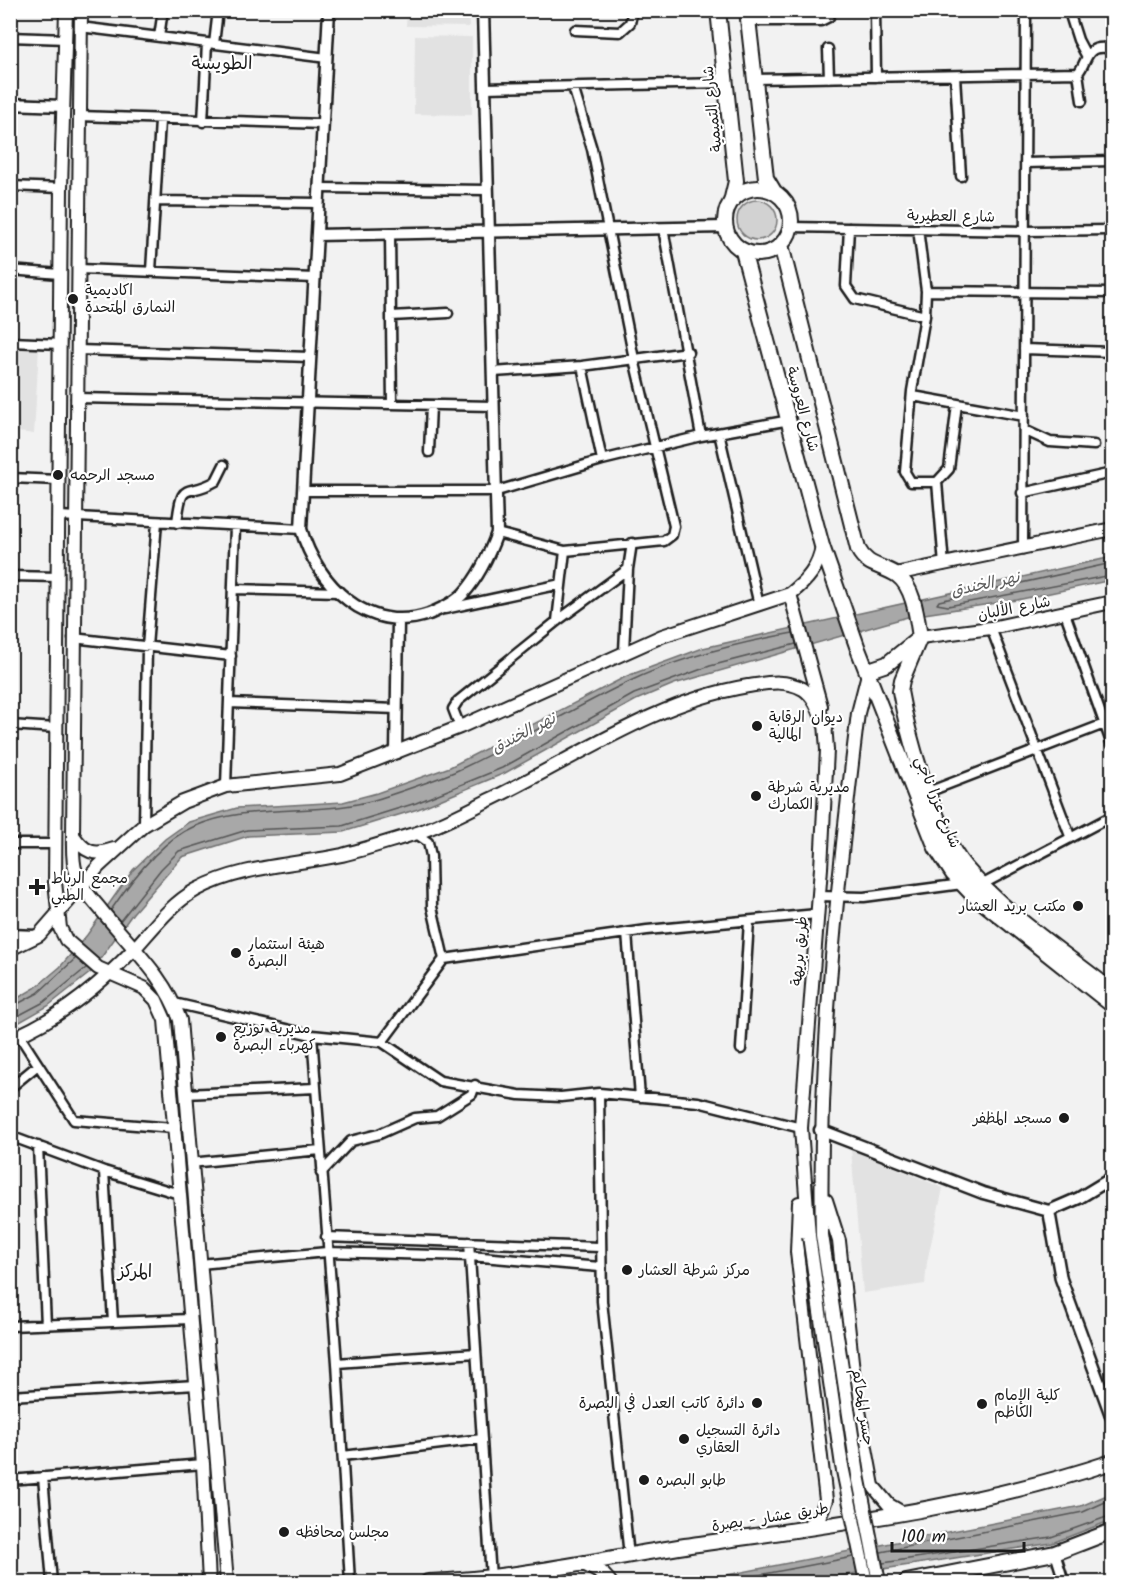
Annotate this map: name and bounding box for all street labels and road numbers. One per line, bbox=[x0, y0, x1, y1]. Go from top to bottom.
street label: شارع التميمية bbox=[697, 65, 729, 153]
street label: شارع العطيرية bbox=[907, 204, 995, 230]
street label: شارع العروسة bbox=[779, 364, 825, 455]
street label: شارع الألبان bbox=[976, 590, 1053, 628]
street label: شارع عزرا ناجي bbox=[908, 753, 966, 852]
street label: طريق بريهة bbox=[785, 915, 815, 987]
street label: جسر المحاكم bbox=[844, 1367, 880, 1447]
street label: طريق عشار - بصرة bbox=[710, 1497, 830, 1539]

